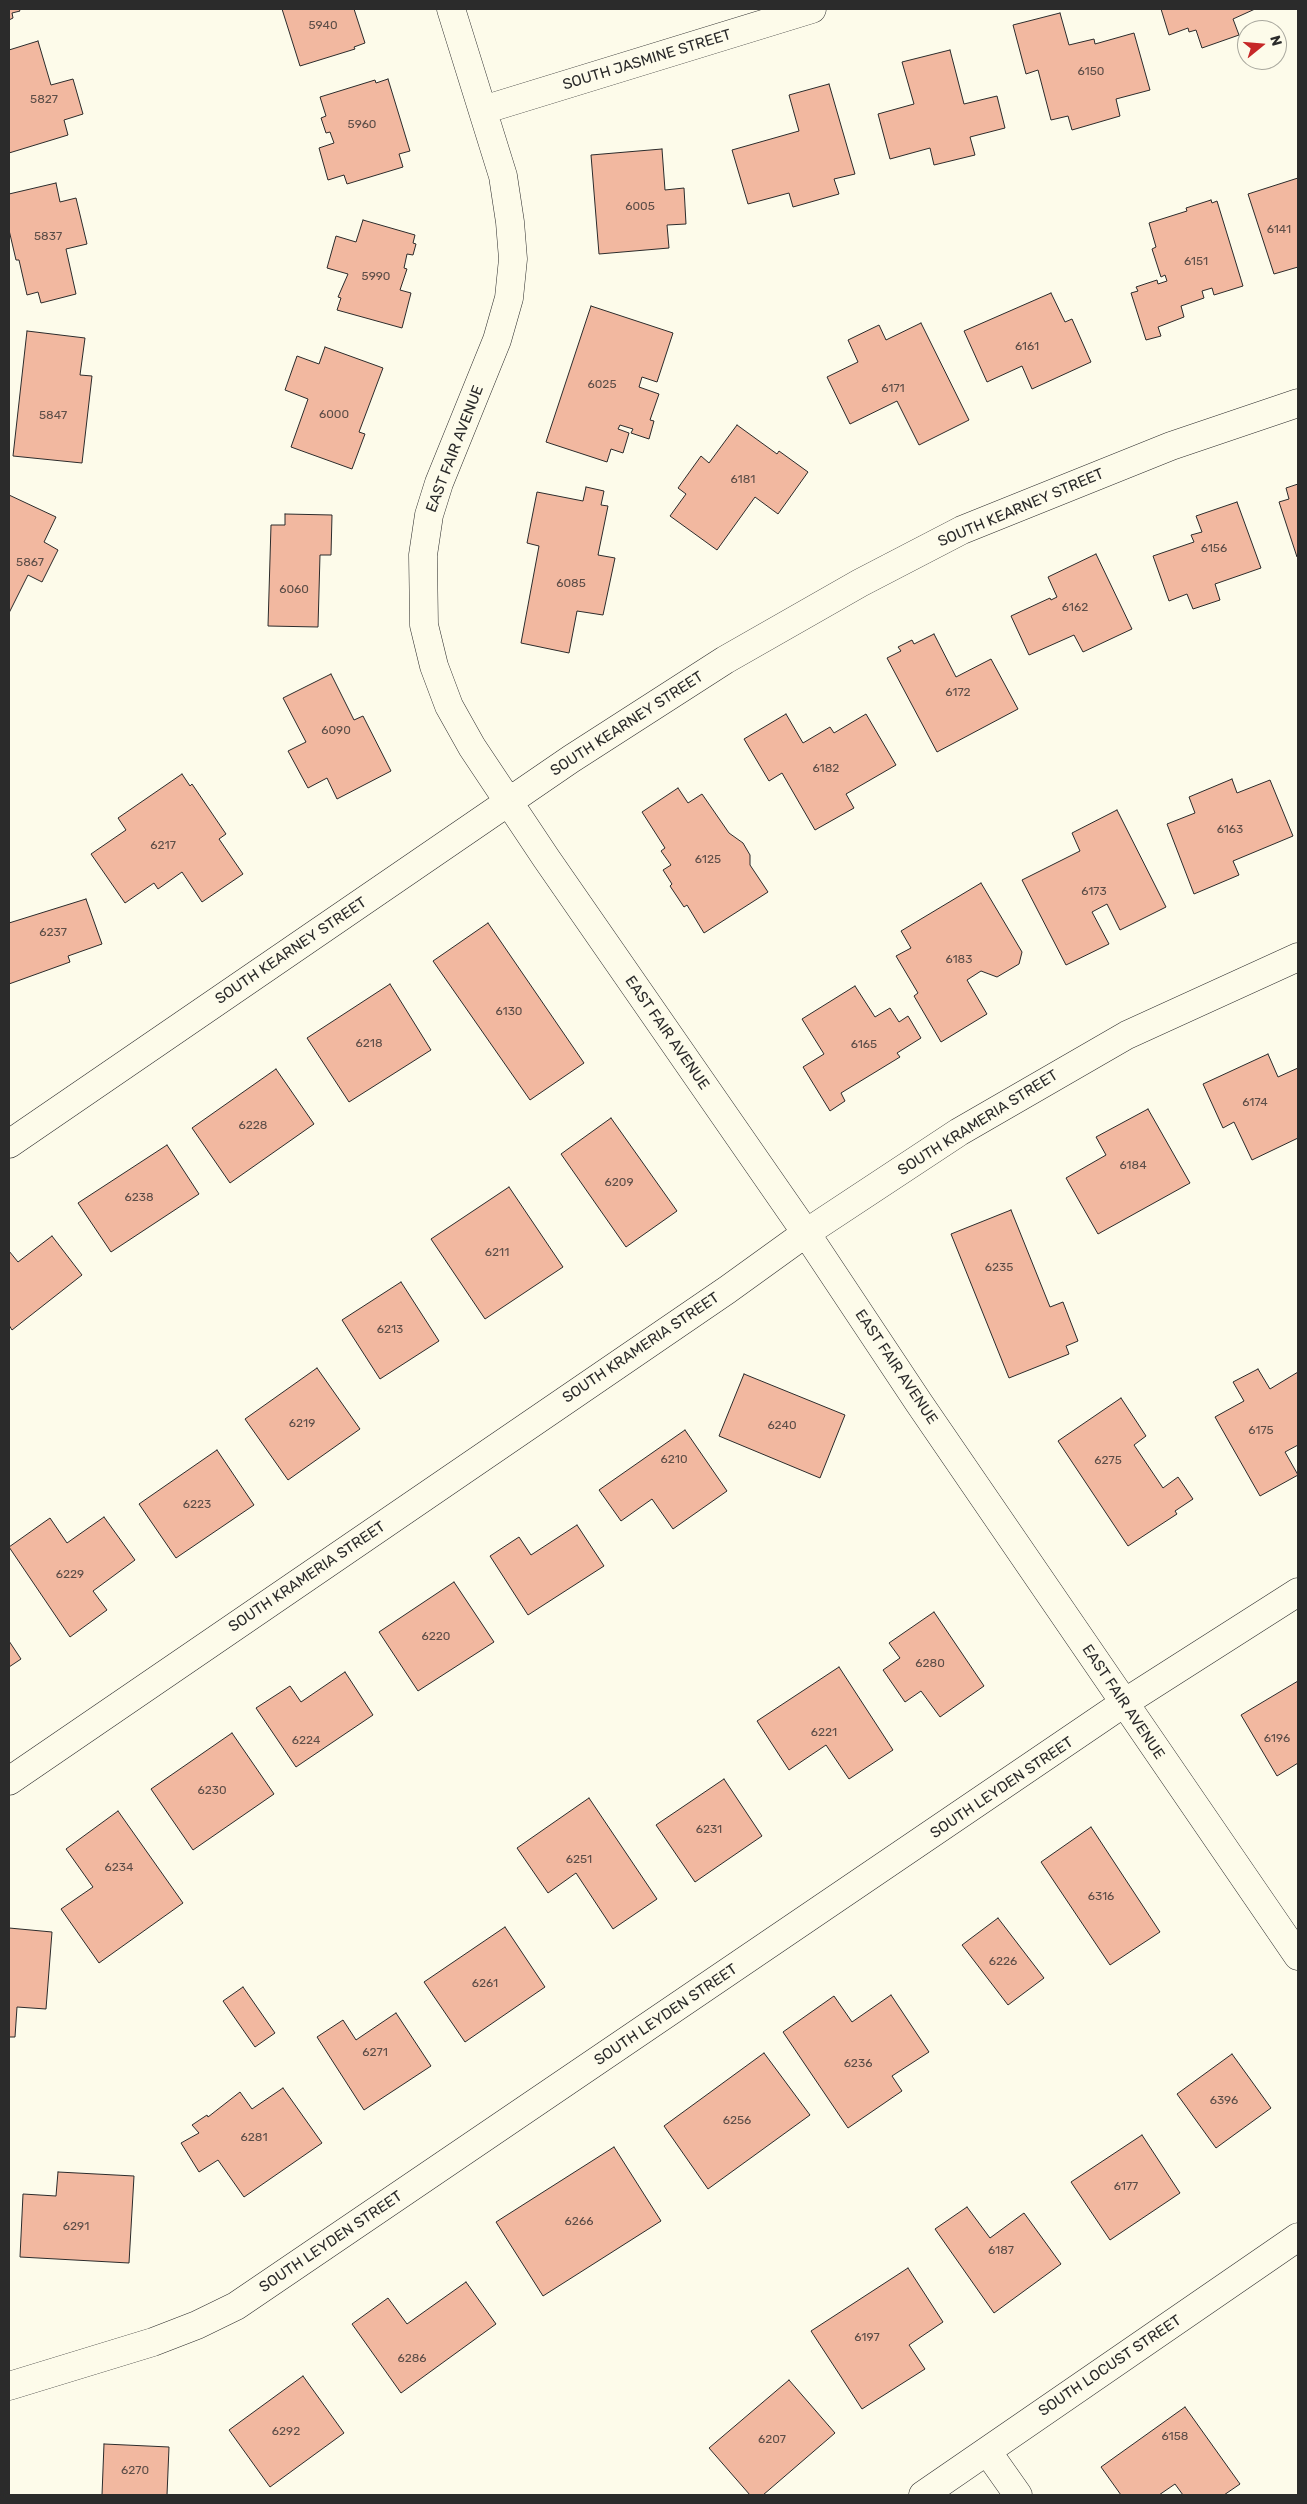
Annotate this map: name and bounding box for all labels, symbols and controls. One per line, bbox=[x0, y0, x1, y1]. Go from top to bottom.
house number: 5940 bbox=[308, 19, 338, 33]
north arrow bbox=[1237, 20, 1287, 70]
street label: SOUTH JASMINE STREET bbox=[561, 26, 733, 94]
text: N bbox=[1266, 33, 1285, 48]
house number: 6150 bbox=[1078, 65, 1104, 79]
house number: 5827 bbox=[30, 93, 58, 107]
house number: 5960 bbox=[348, 118, 376, 132]
house number: 6005 bbox=[625, 200, 655, 214]
house number: 6141 bbox=[1267, 223, 1291, 237]
house number: 5837 bbox=[34, 230, 62, 244]
house number: 6151 bbox=[1184, 255, 1208, 269]
house number: 5990 bbox=[362, 270, 390, 284]
house number: 6161 bbox=[1015, 340, 1039, 354]
house number: 6025 bbox=[587, 378, 617, 392]
house number: 6171 bbox=[881, 382, 905, 396]
street label: EAST FAIR AVENUE bbox=[422, 383, 488, 515]
house number: 6000 bbox=[319, 408, 349, 422]
house number: 5847 bbox=[39, 409, 67, 423]
street label: SOUTH KEARNEY STREET bbox=[935, 465, 1107, 551]
house number: 6181 bbox=[731, 473, 755, 487]
house number: 6156 bbox=[1201, 542, 1227, 556]
house number: 5867 bbox=[16, 556, 44, 570]
house number: 6085 bbox=[556, 577, 586, 591]
house number: 6060 bbox=[279, 583, 309, 597]
house number: 6162 bbox=[1062, 601, 1088, 615]
street label: SOUTH KEARNEY STREET bbox=[547, 668, 707, 780]
house number: 6172 bbox=[945, 686, 971, 700]
house number: 6090 bbox=[321, 724, 351, 738]
house number: 6182 bbox=[813, 762, 839, 776]
house number: 6163 bbox=[1217, 823, 1243, 837]
house number: 6217 bbox=[150, 839, 176, 853]
house number: 6125 bbox=[695, 853, 721, 867]
house number: 6173 bbox=[1081, 885, 1107, 899]
street label: SOUTH KEARNEY STREET bbox=[212, 894, 370, 1008]
house number: 6237 bbox=[39, 926, 67, 940]
house number: 6183 bbox=[946, 953, 972, 967]
street label: EAST FAIR AVENUE bbox=[621, 973, 713, 1093]
house number: 6130 bbox=[496, 1005, 522, 1019]
house number: 6218 bbox=[355, 1037, 383, 1051]
house number: 6165 bbox=[851, 1038, 877, 1052]
street label: SOUTH KRAMERIA STREET bbox=[895, 1066, 1061, 1180]
house number: 6174 bbox=[1242, 1096, 1268, 1110]
house number: 6228 bbox=[239, 1119, 267, 1133]
house number: 6184 bbox=[1119, 1159, 1147, 1173]
house number: 6209 bbox=[604, 1176, 634, 1190]
house number: 6238 bbox=[124, 1191, 154, 1205]
house number: 6211 bbox=[485, 1246, 509, 1260]
house number: 6235 bbox=[985, 1261, 1013, 1275]
street label: SOUTH KRAMERIA STREET bbox=[559, 1289, 723, 1407]
street label: EAST FAIR AVENUE bbox=[851, 1306, 941, 1428]
house number: 6213 bbox=[377, 1323, 403, 1337]
house number: 6219 bbox=[289, 1417, 315, 1431]
house number: 6240 bbox=[767, 1419, 797, 1433]
house number: 6175 bbox=[1248, 1424, 1274, 1438]
house number: 6210 bbox=[660, 1453, 688, 1467]
house number: 6275 bbox=[1094, 1454, 1122, 1468]
house number: 6223 bbox=[183, 1498, 211, 1512]
street label: SOUTH KRAMERIA STREET bbox=[225, 1518, 389, 1636]
house number: 6229 bbox=[56, 1568, 84, 1582]
house number: 6220 bbox=[422, 1630, 450, 1644]
street label: EAST FAIR AVENUE bbox=[1078, 1641, 1168, 1763]
house number: 6280 bbox=[915, 1657, 945, 1671]
house number: 6221 bbox=[811, 1726, 837, 1740]
house number: 6196 bbox=[1264, 1732, 1290, 1746]
street label: SOUTH LEYDEN STREET bbox=[927, 1733, 1077, 1843]
house number: 6224 bbox=[292, 1734, 320, 1748]
house number: 6230 bbox=[197, 1784, 227, 1798]
house number: 6231 bbox=[696, 1823, 722, 1837]
house number: 6251 bbox=[566, 1853, 592, 1867]
house number: 6234 bbox=[105, 1861, 133, 1875]
house number: 6316 bbox=[1088, 1890, 1114, 1904]
house number: 6226 bbox=[989, 1955, 1017, 1969]
street label: SOUTH LEYDEN STREET bbox=[591, 1960, 741, 2070]
house number: 6261 bbox=[472, 1977, 498, 1991]
house number: 6271 bbox=[362, 2046, 388, 2060]
house number: 6236 bbox=[844, 2057, 872, 2071]
house number: 6396 bbox=[1210, 2094, 1238, 2108]
house number: 6256 bbox=[723, 2114, 751, 2128]
house number: 6281 bbox=[240, 2131, 268, 2145]
house number: 6177 bbox=[1114, 2180, 1138, 2194]
street label: SOUTH LEYDEN STREET bbox=[256, 2187, 406, 2297]
house number: 6266 bbox=[565, 2215, 593, 2229]
house number: 6291 bbox=[63, 2220, 89, 2234]
house number: 6187 bbox=[988, 2244, 1014, 2258]
street label: SOUTH LOCUST STREET bbox=[1035, 2312, 1185, 2420]
house number: 6197 bbox=[854, 2331, 880, 2345]
house number: 6286 bbox=[397, 2352, 427, 2366]
house number: 6292 bbox=[272, 2425, 300, 2439]
house number: 6158 bbox=[1162, 2430, 1188, 2444]
house number: 6207 bbox=[758, 2433, 786, 2447]
house number: 6270 bbox=[121, 2464, 149, 2478]

